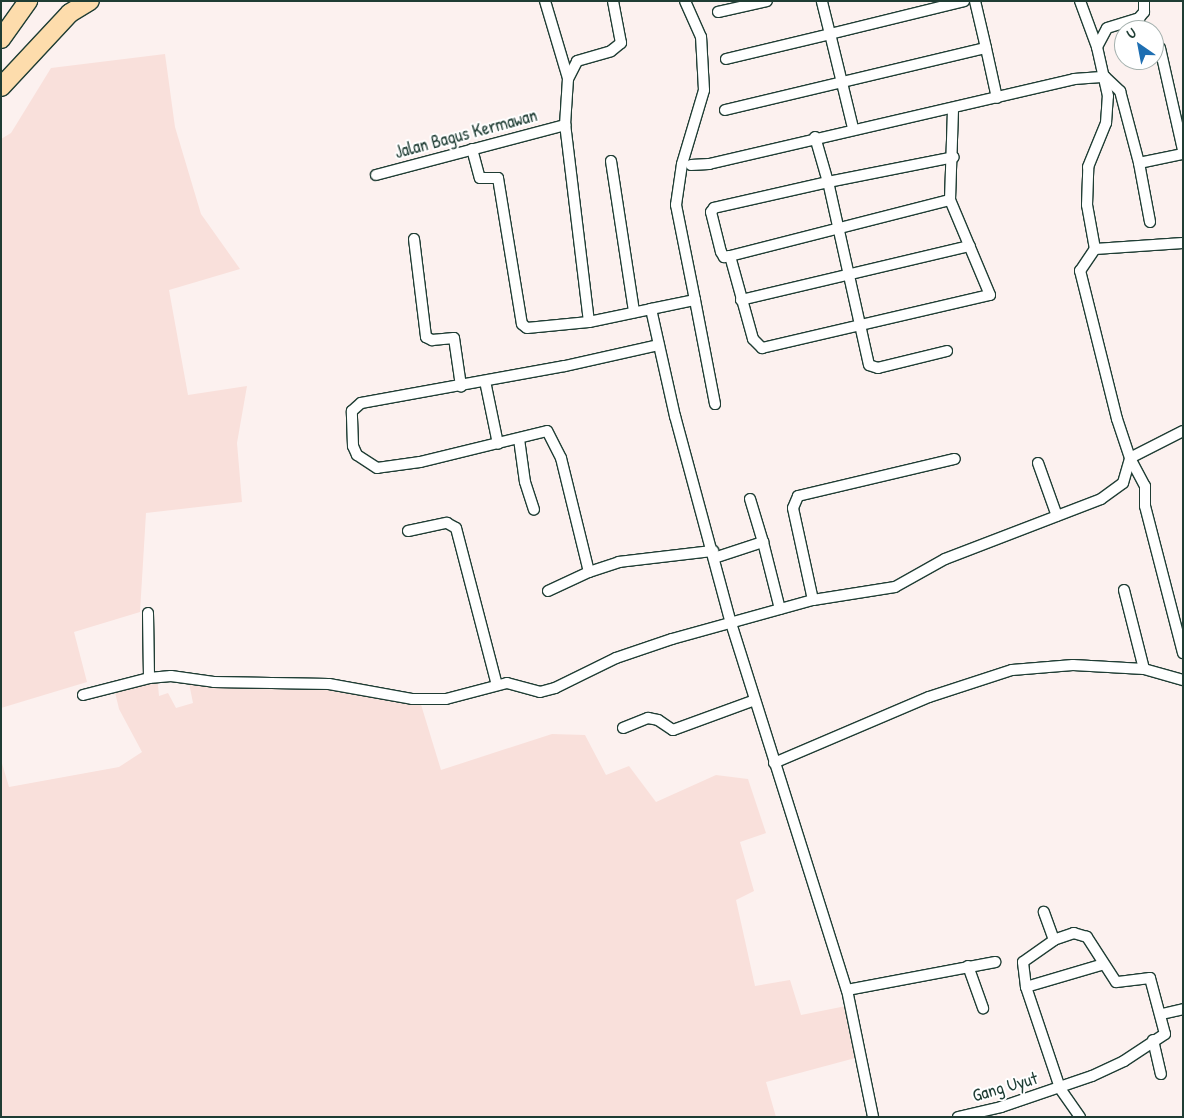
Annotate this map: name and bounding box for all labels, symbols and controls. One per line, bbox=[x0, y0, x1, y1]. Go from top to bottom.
north arrow bbox=[1114, 20, 1164, 70]
text: U bbox=[1123, 23, 1140, 43]
street label: Jalan Bagus Kermawan bbox=[392, 105, 540, 163]
street label: Gang Uyut bbox=[970, 1067, 1040, 1107]

